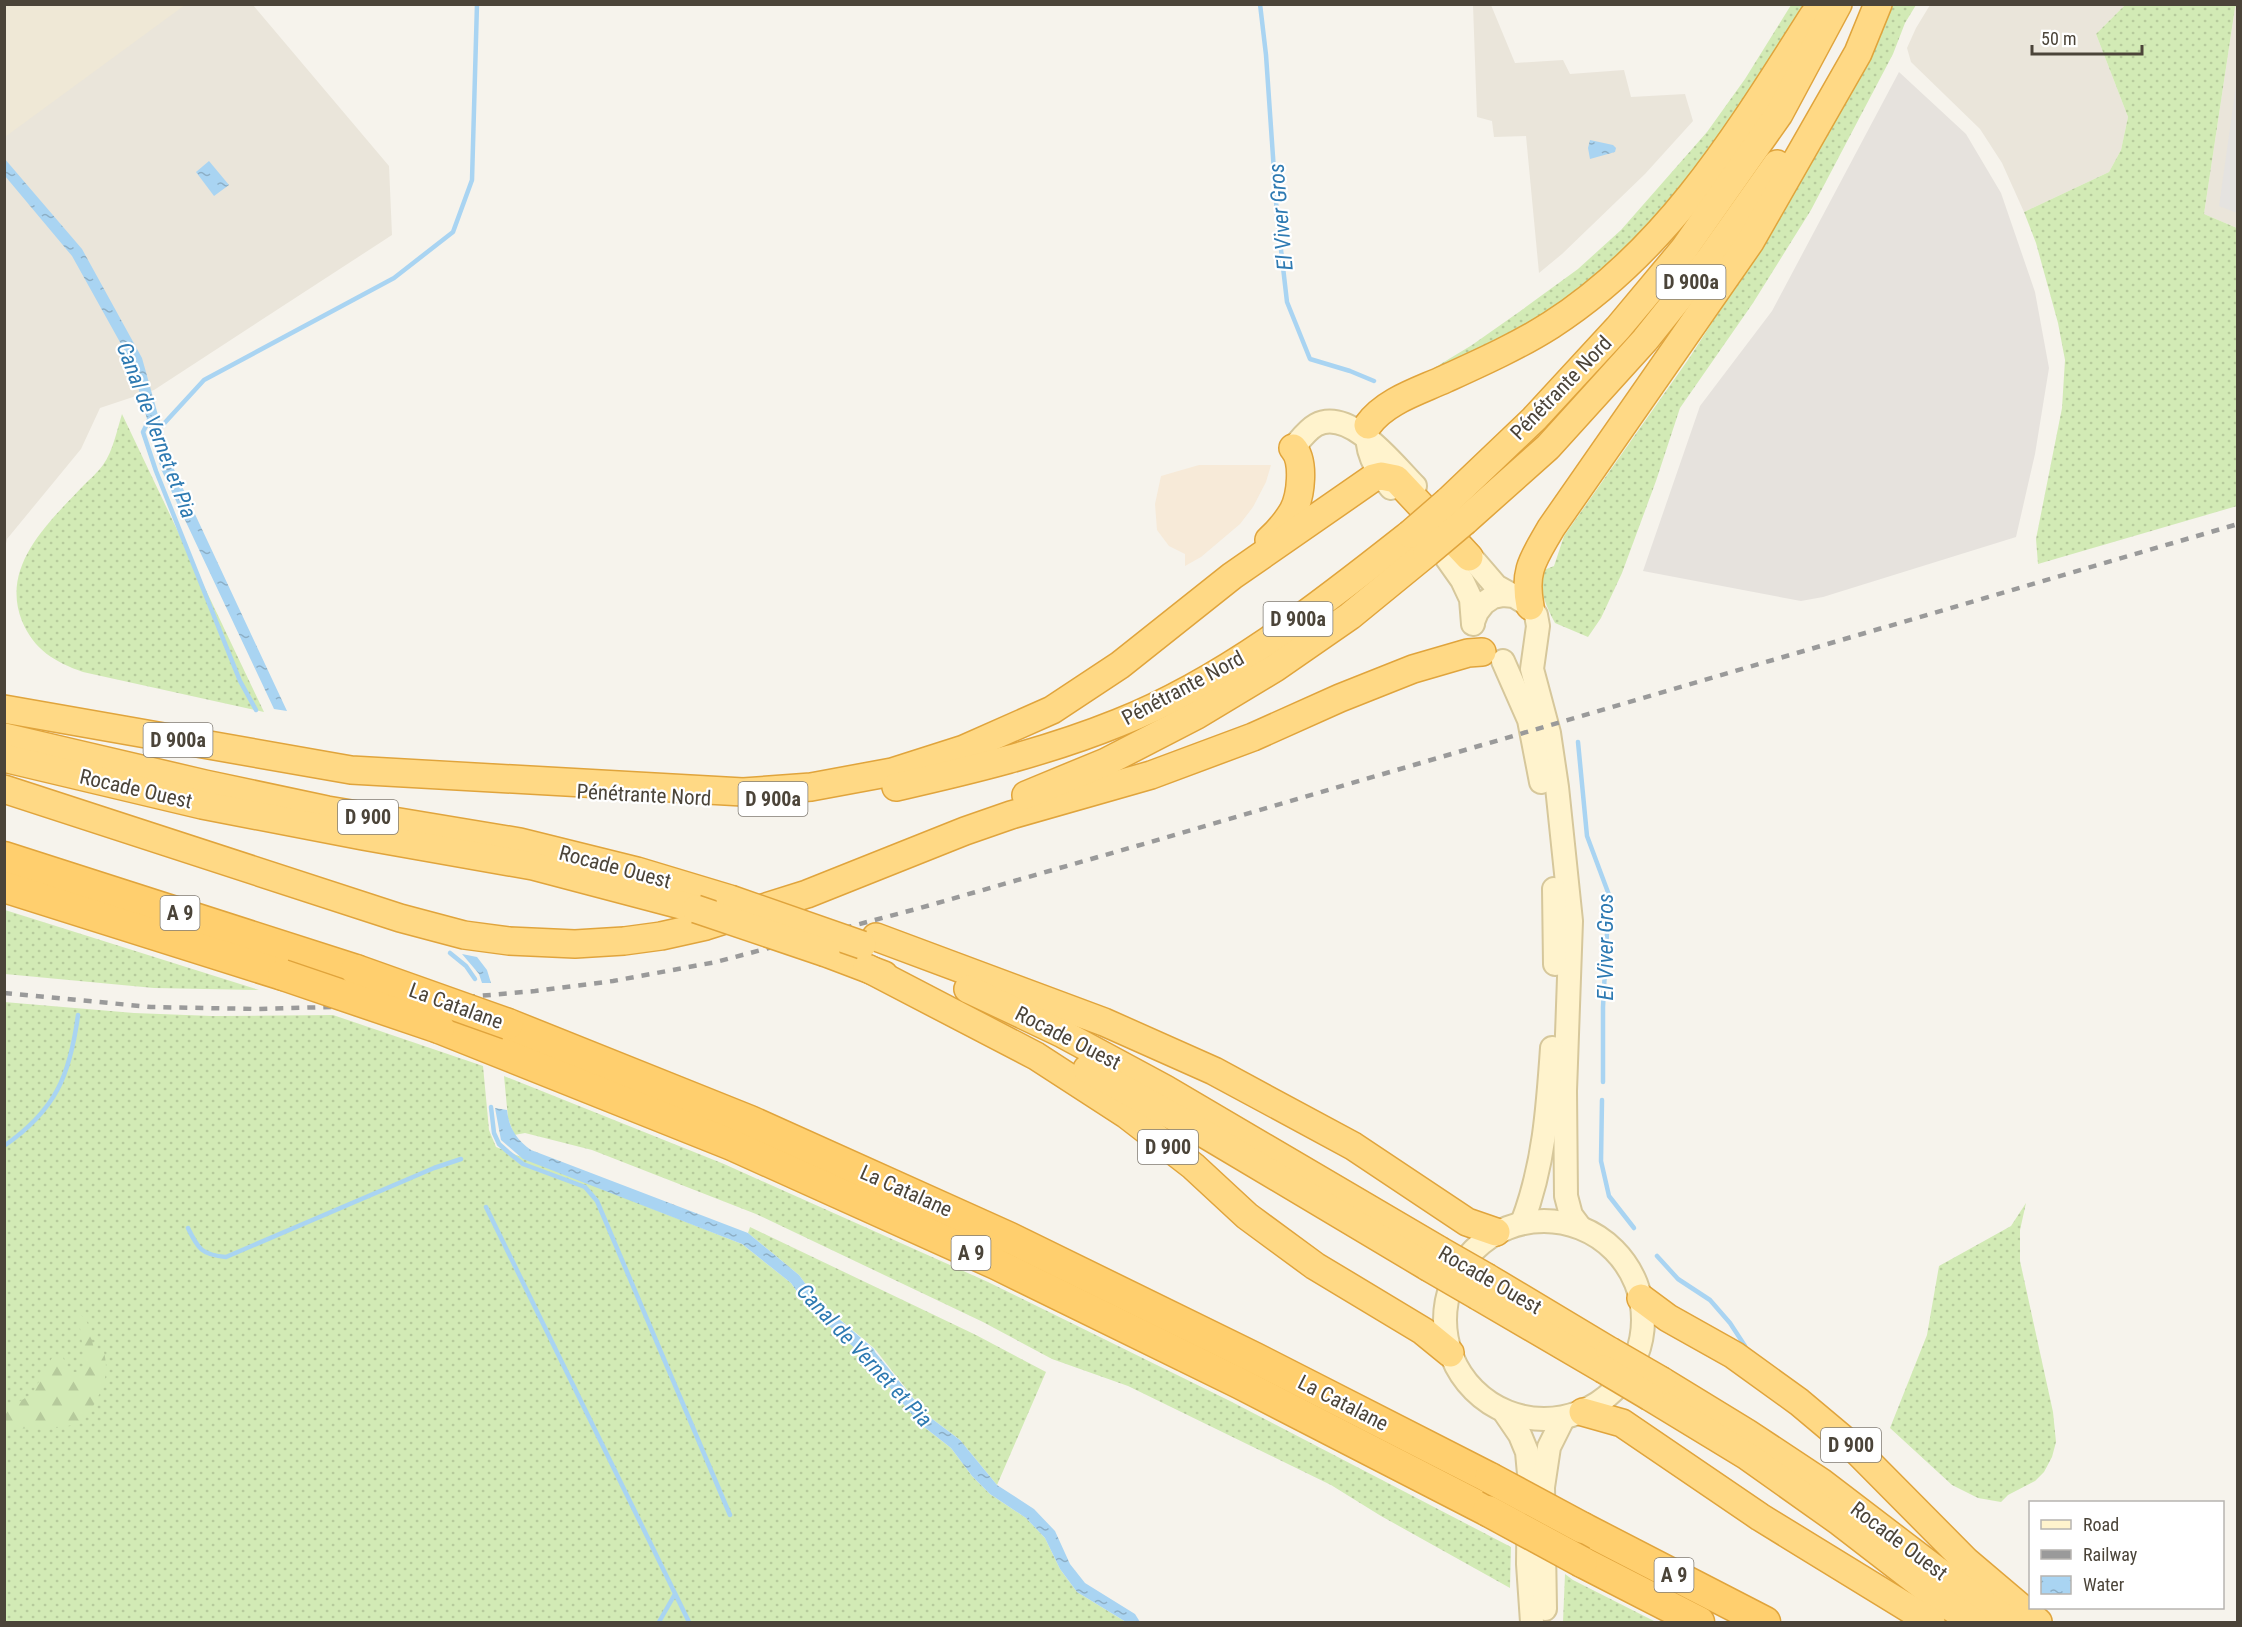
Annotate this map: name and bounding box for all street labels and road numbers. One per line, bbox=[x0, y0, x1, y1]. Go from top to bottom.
road number: D 900a bbox=[1656, 265, 1726, 299]
street label: Pénétrante Nord bbox=[1506, 331, 1616, 445]
road number: D 900a bbox=[1264, 602, 1332, 636]
street label: Pénétrante Nord bbox=[1118, 646, 1248, 730]
road number: D 900a bbox=[144, 723, 213, 757]
street label: Rocade Ouest bbox=[77, 764, 195, 814]
street label: Pénétrante Nord bbox=[576, 779, 712, 811]
road number: D 900a bbox=[738, 782, 808, 816]
road number: D 900 bbox=[338, 800, 398, 834]
street label: Rocade Ouest bbox=[556, 841, 674, 893]
road number: A 9 bbox=[160, 896, 200, 930]
street label: La Catalane bbox=[406, 978, 506, 1034]
street label: Rocade Ouest bbox=[1011, 1001, 1125, 1075]
road number: D 900 bbox=[1138, 1130, 1198, 1164]
street label: La Catalane bbox=[856, 1160, 956, 1222]
road number: A 9 bbox=[952, 1236, 990, 1270]
street label: Rocade Ouest bbox=[1434, 1241, 1546, 1319]
street label: La Catalane bbox=[1294, 1370, 1392, 1436]
road number: D 900 bbox=[1821, 1428, 1881, 1462]
street label: Rocade Ouest bbox=[1846, 1497, 1952, 1585]
road number: A 9 bbox=[1654, 1558, 1694, 1592]

